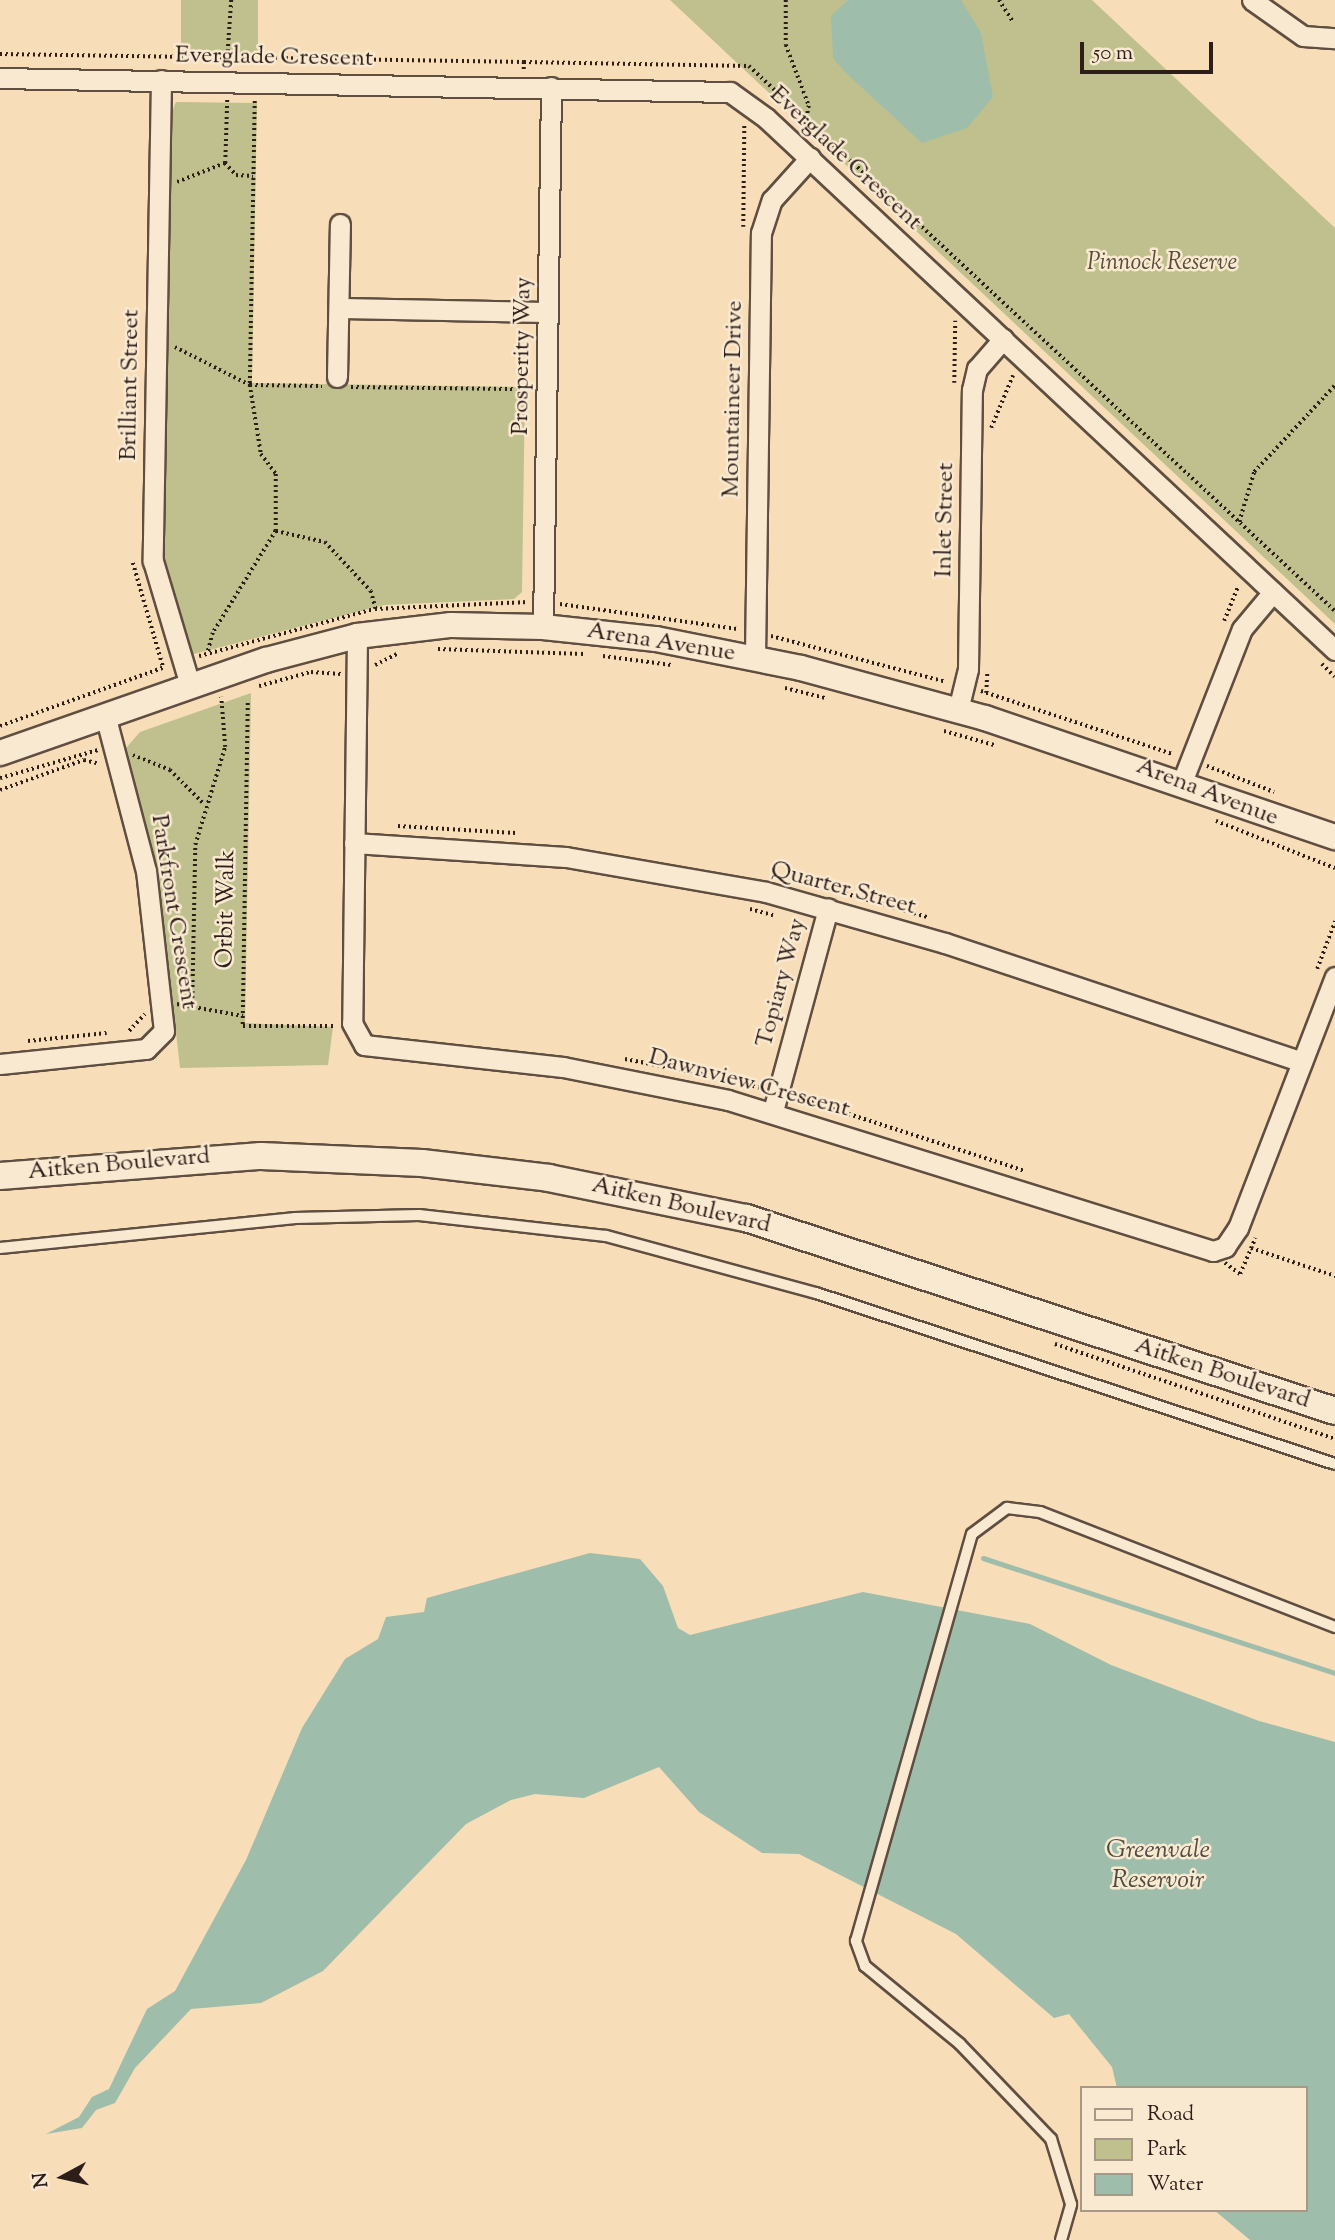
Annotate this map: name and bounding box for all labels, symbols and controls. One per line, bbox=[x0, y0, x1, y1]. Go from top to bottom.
scale bar bbox=[1083, 28, 1216, 72]
text: 50 m bbox=[1093, 39, 1133, 69]
street label: Everglade Crescent bbox=[175, 42, 373, 74]
street label: Everglade Crescent bbox=[763, 81, 927, 237]
park label: Pinnock Reserve bbox=[1087, 250, 1237, 278]
street label: Prosperity Way bbox=[507, 277, 539, 435]
street label: Mountaineer Drive bbox=[718, 300, 750, 498]
street label: Brilliant Street bbox=[115, 309, 147, 461]
street label: Inlet Street bbox=[931, 462, 961, 578]
street label: Arena Avenue bbox=[585, 617, 737, 669]
street label: Arena Avenue bbox=[1132, 753, 1282, 833]
street label: Parkfront Crescent bbox=[143, 813, 203, 1011]
street label: Orbit Walk bbox=[212, 849, 242, 969]
street label: Quarter Street bbox=[767, 856, 919, 922]
street label: Topiary Way bbox=[751, 915, 813, 1051]
street label: Dawnview Crescent bbox=[645, 1043, 853, 1125]
street label: Aitken Boulevard bbox=[27, 1143, 211, 1187]
street label: Aitken Boulevard bbox=[589, 1171, 773, 1241]
street label: Aitken Boulevard bbox=[1131, 1332, 1313, 1416]
water label: Greenvale Reservoir bbox=[1106, 1835, 1210, 1896]
legend bbox=[1080, 2086, 1307, 2212]
text: Road bbox=[1147, 2100, 1194, 2130]
text: Park bbox=[1147, 2135, 1187, 2165]
north arrow bbox=[28, 2142, 98, 2212]
text: Water bbox=[1147, 2170, 1203, 2200]
text: N bbox=[27, 2171, 56, 2189]

